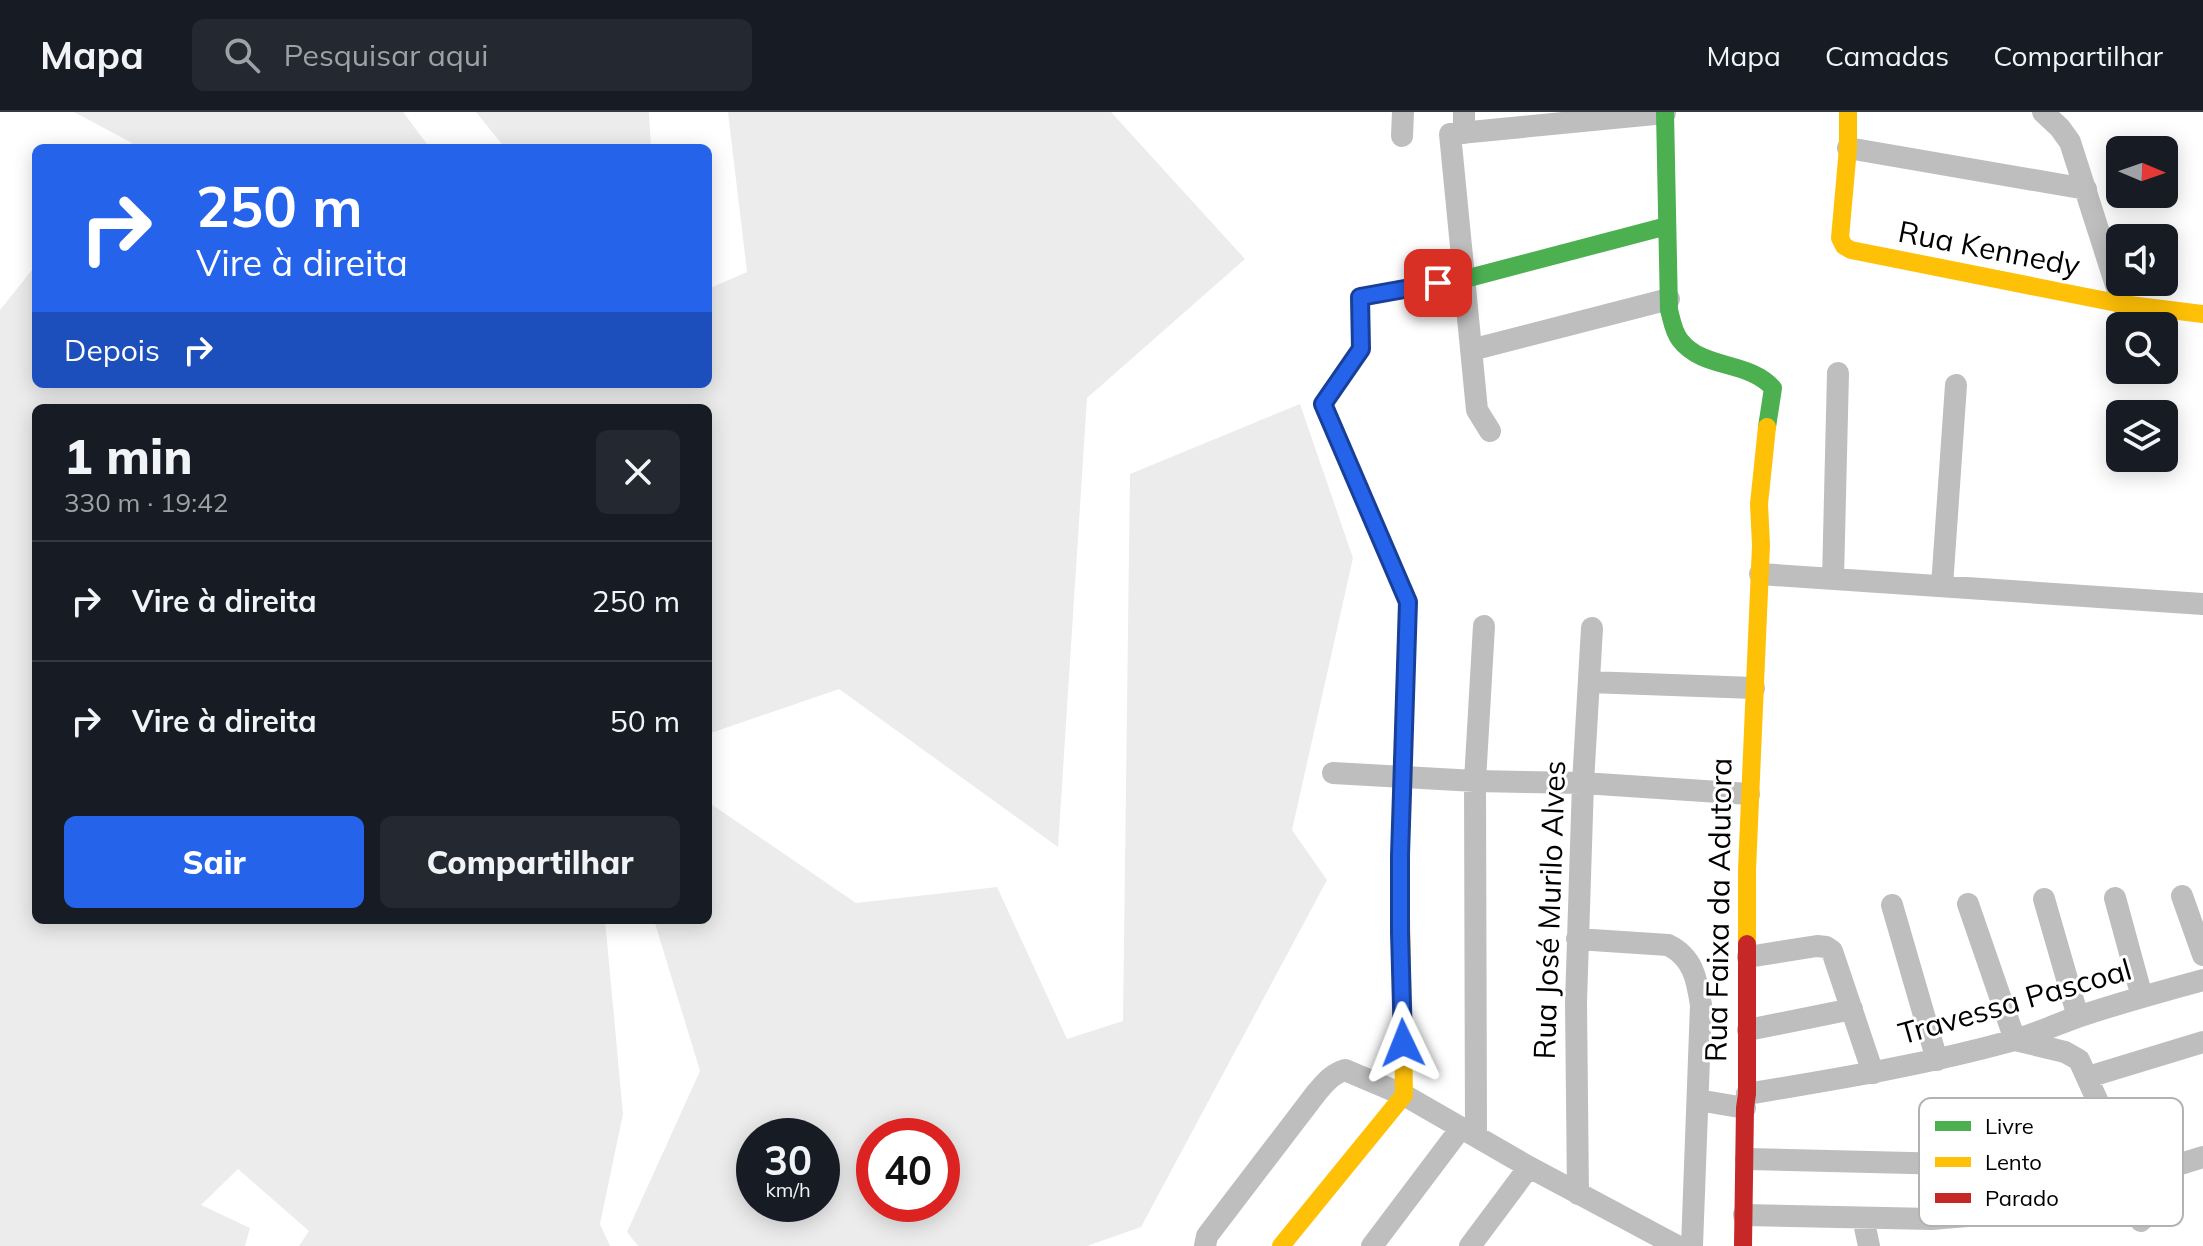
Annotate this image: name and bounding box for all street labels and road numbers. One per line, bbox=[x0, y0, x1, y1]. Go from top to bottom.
street label: Rua Kennedy bbox=[1895, 212, 2083, 284]
street label: Rua Faixa da Adutora bbox=[1696, 758, 1740, 1062]
street label: Rua José Murilo Alves bbox=[1525, 760, 1573, 1060]
street label: Travessa Pascoal bbox=[1894, 950, 2136, 1052]

